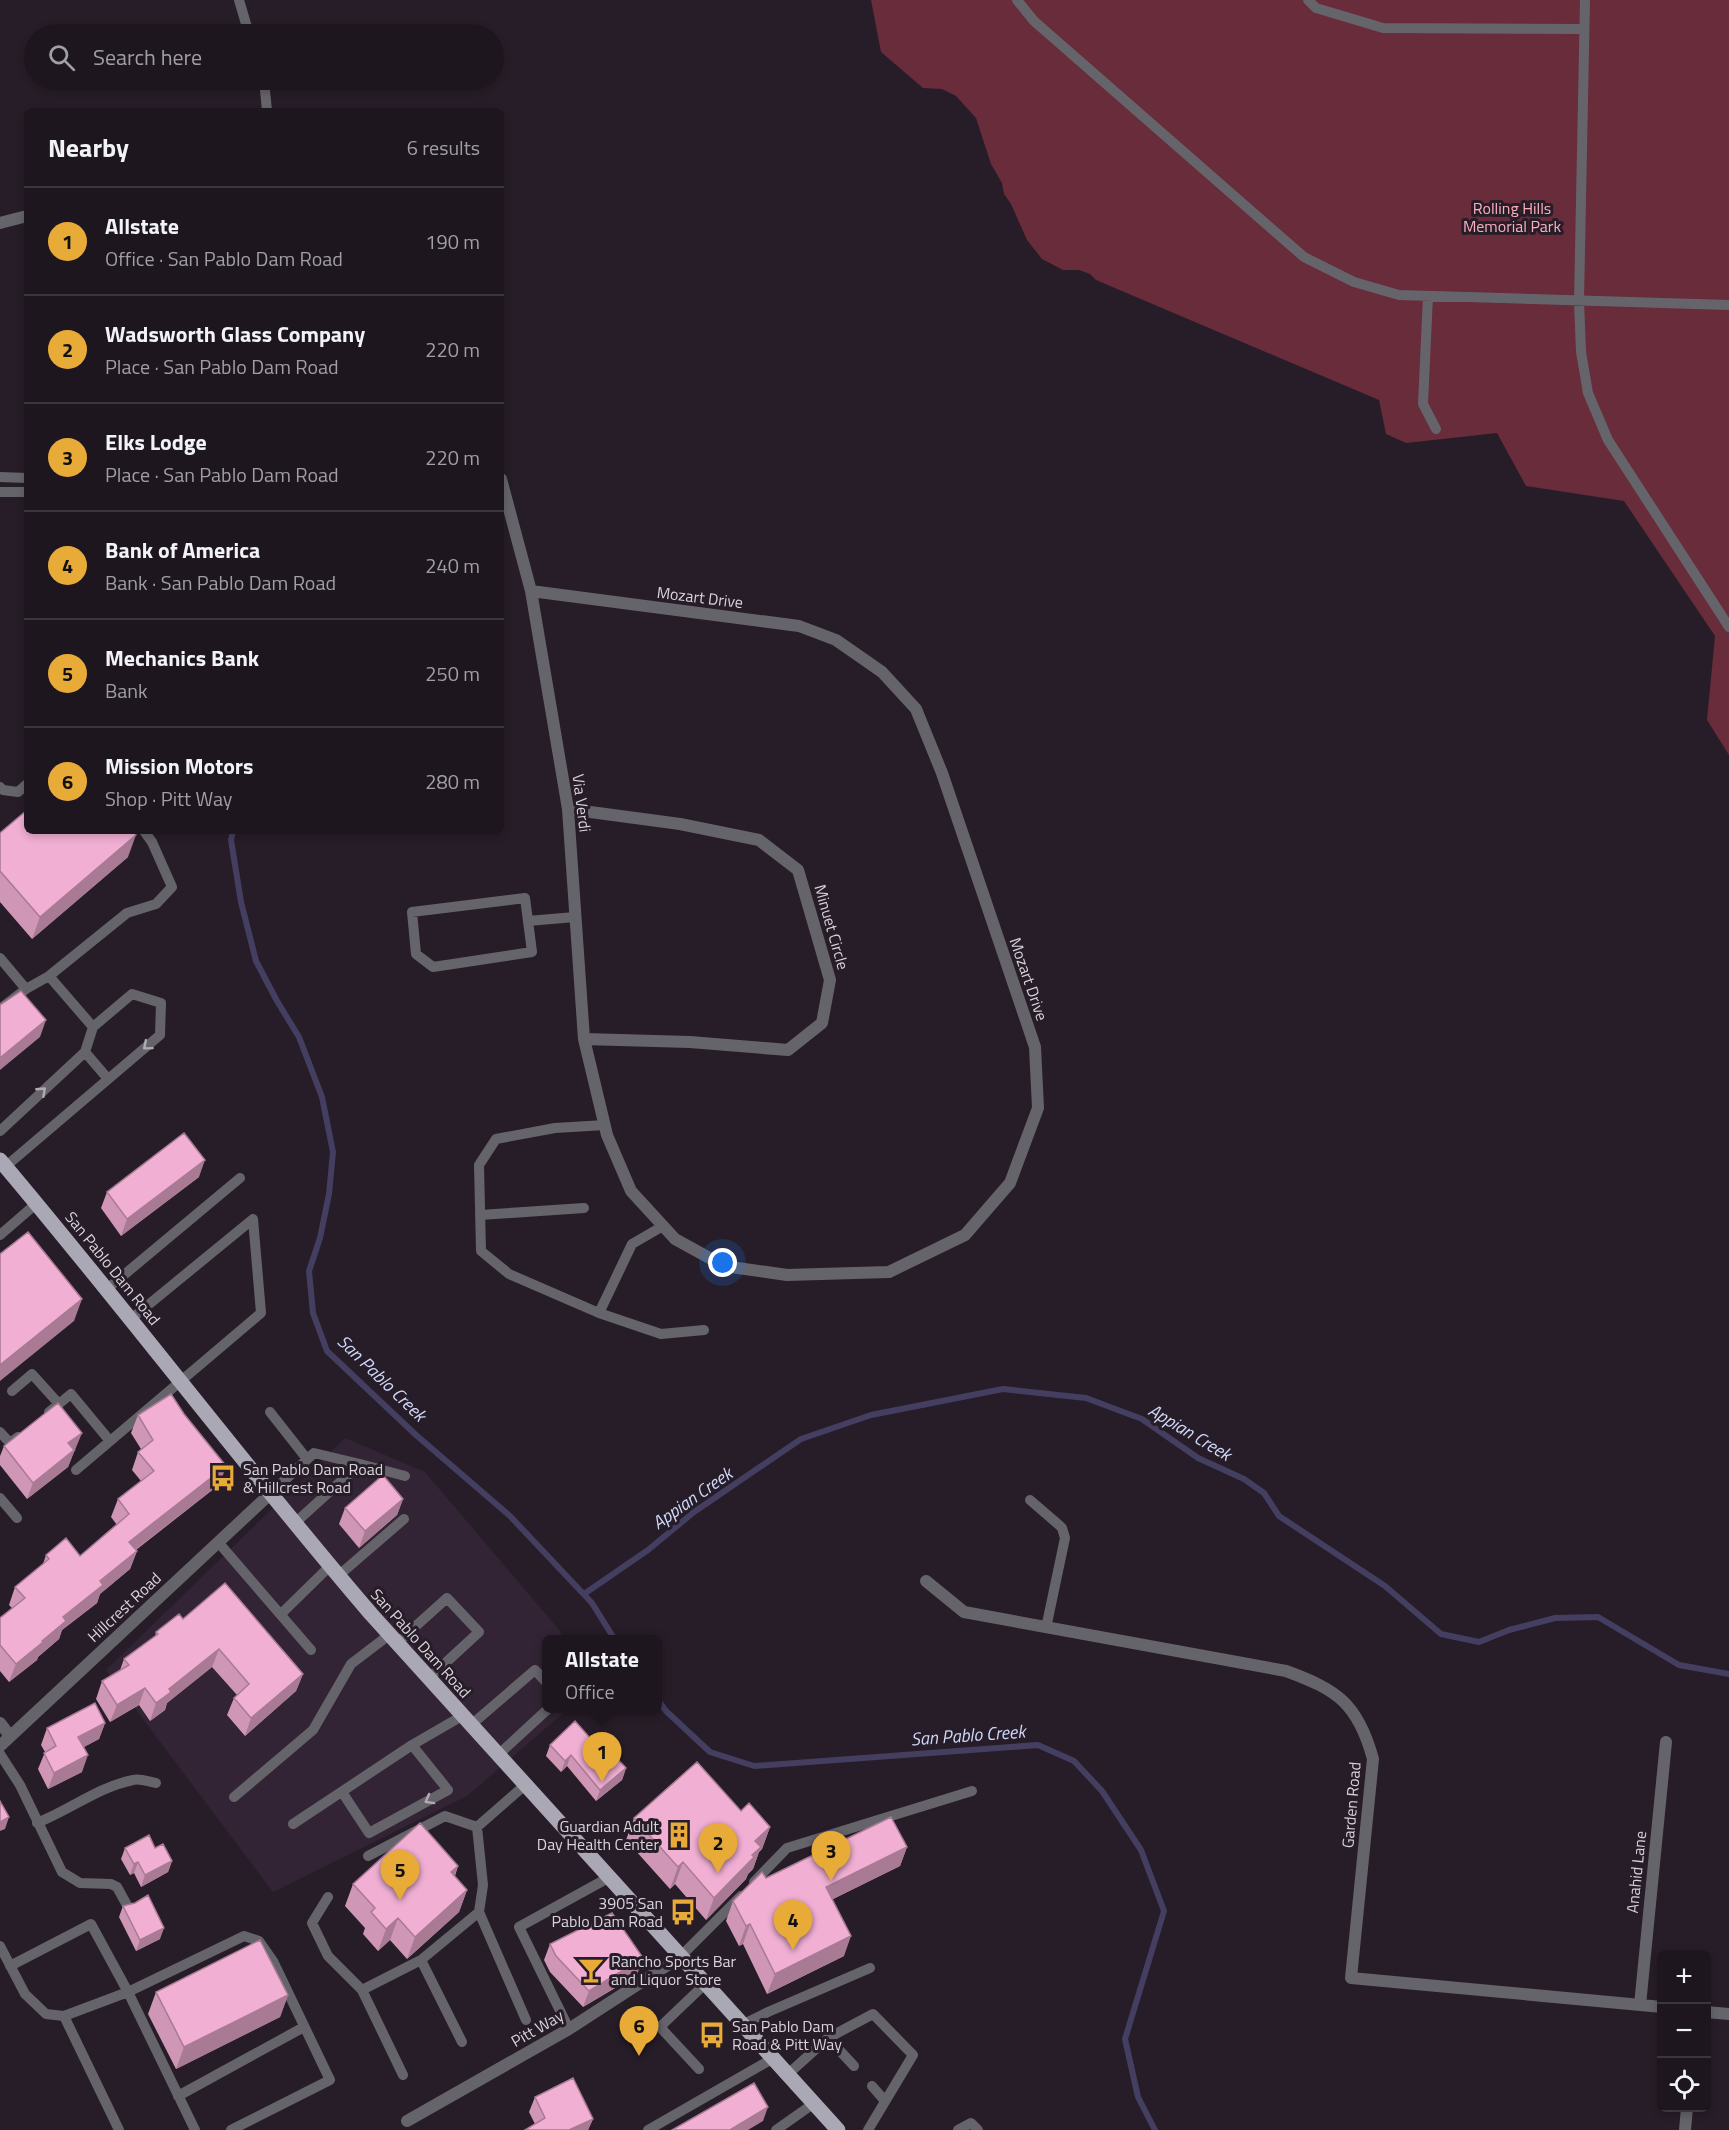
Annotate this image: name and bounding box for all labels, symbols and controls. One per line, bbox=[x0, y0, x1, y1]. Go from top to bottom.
search box bbox=[24, 24, 504, 90]
text: Search here bbox=[93, 40, 202, 74]
icon: search bbox=[45, 41, 78, 74]
text: Nearby bbox=[48, 128, 129, 167]
text: 6 results bbox=[407, 132, 480, 163]
park label: Rolling Hills Memorial Park bbox=[1463, 196, 1561, 238]
text: Allstate bbox=[105, 209, 179, 243]
text: 1 bbox=[62, 226, 73, 257]
text: 190 m bbox=[425, 226, 480, 257]
text: Office · San Pablo Dam Road bbox=[105, 243, 343, 274]
text: Wadsworth Glass Company bbox=[105, 317, 365, 351]
text: 2 bbox=[62, 334, 73, 365]
text: 220 m bbox=[425, 334, 480, 365]
text: Place · San Pablo Dam Road bbox=[105, 351, 339, 382]
text: Elks Lodge bbox=[105, 425, 207, 459]
text: 3 bbox=[62, 442, 73, 473]
text: 220 m bbox=[425, 442, 480, 473]
text: Place · San Pablo Dam Road bbox=[105, 459, 339, 490]
text: Bank of America bbox=[105, 533, 260, 567]
text: 4 bbox=[62, 550, 73, 581]
text: 240 m bbox=[425, 550, 480, 581]
text: Bank · San Pablo Dam Road bbox=[105, 567, 336, 598]
street label: Mozart Drive bbox=[655, 580, 745, 614]
text: Mechanics Bank bbox=[105, 641, 259, 675]
text: 5 bbox=[62, 658, 73, 689]
text: 250 m bbox=[425, 658, 480, 689]
text: Bank bbox=[105, 675, 148, 706]
text: Mission Motors bbox=[105, 749, 253, 783]
text: 6 bbox=[62, 766, 73, 797]
text: 280 m bbox=[425, 766, 480, 797]
street label: Via Verdi bbox=[567, 772, 597, 834]
text: Shop · Pitt Way bbox=[105, 783, 233, 814]
street label: Minuet Circle bbox=[808, 882, 856, 972]
street label: Mozart Drive bbox=[1004, 934, 1054, 1024]
one-way arrow bbox=[143, 1039, 154, 1050]
one-way arrow bbox=[36, 1087, 46, 1098]
street label: San Pablo Dam Road bbox=[60, 1206, 166, 1330]
your location bbox=[708, 1248, 737, 1277]
water label: San Pablo Creek bbox=[331, 1328, 434, 1429]
water label: Appian Creek bbox=[1143, 1397, 1238, 1468]
place label: San Pablo Dam Road & Hillcrest Road bbox=[243, 1457, 383, 1499]
water label: Appian Creek bbox=[646, 1459, 739, 1536]
bus stop icon: San Pablo Dam Road & Hillcrest Road bbox=[208, 1463, 238, 1493]
street label: Hillcrest Road bbox=[82, 1566, 166, 1648]
street label: San Pablo Dam Road bbox=[365, 1583, 477, 1703]
popup bbox=[542, 1635, 662, 1713]
text: Allstate bbox=[565, 1642, 639, 1676]
text: Office bbox=[565, 1676, 615, 1707]
water label: San Pablo Creek bbox=[910, 1717, 1028, 1752]
pin: 1 bbox=[582, 1732, 622, 1782]
street label: Garden Road bbox=[1335, 1761, 1367, 1849]
one-way arrow bbox=[425, 1793, 435, 1804]
place label: Guardian Adult Day Health Center bbox=[537, 1814, 659, 1856]
building icon: Guardian Adult Day Health Center bbox=[664, 1820, 694, 1850]
pin: 2 bbox=[698, 1824, 738, 1873]
street label: Anahid Lane bbox=[1620, 1830, 1652, 1914]
pin: 3 bbox=[812, 1832, 850, 1881]
pin: 5 bbox=[380, 1850, 420, 1900]
place label: 3905 San Pablo Dam Road bbox=[552, 1891, 663, 1933]
bus stop icon: 3905 San Pablo Dam Road bbox=[668, 1897, 698, 1927]
pin: 4 bbox=[774, 1900, 812, 1950]
place label: Rancho Sports Bar and Liquor Store bbox=[611, 1949, 737, 1991]
map controls bbox=[1657, 1950, 1711, 2112]
button: + bbox=[1657, 1950, 1711, 2004]
bar icon: Rancho Sports Bar and Liquor Store bbox=[576, 1955, 606, 1985]
street label: Pitt Way bbox=[506, 2003, 568, 2053]
button: − bbox=[1657, 2004, 1711, 2058]
pin: 6 bbox=[620, 2006, 658, 2056]
place label: San Pablo Dam Road & Pitt Way bbox=[732, 2014, 842, 2056]
bus stop icon: San Pablo Dam Road & Pitt Way bbox=[697, 2020, 727, 2050]
button: locate bbox=[1657, 2058, 1711, 2112]

